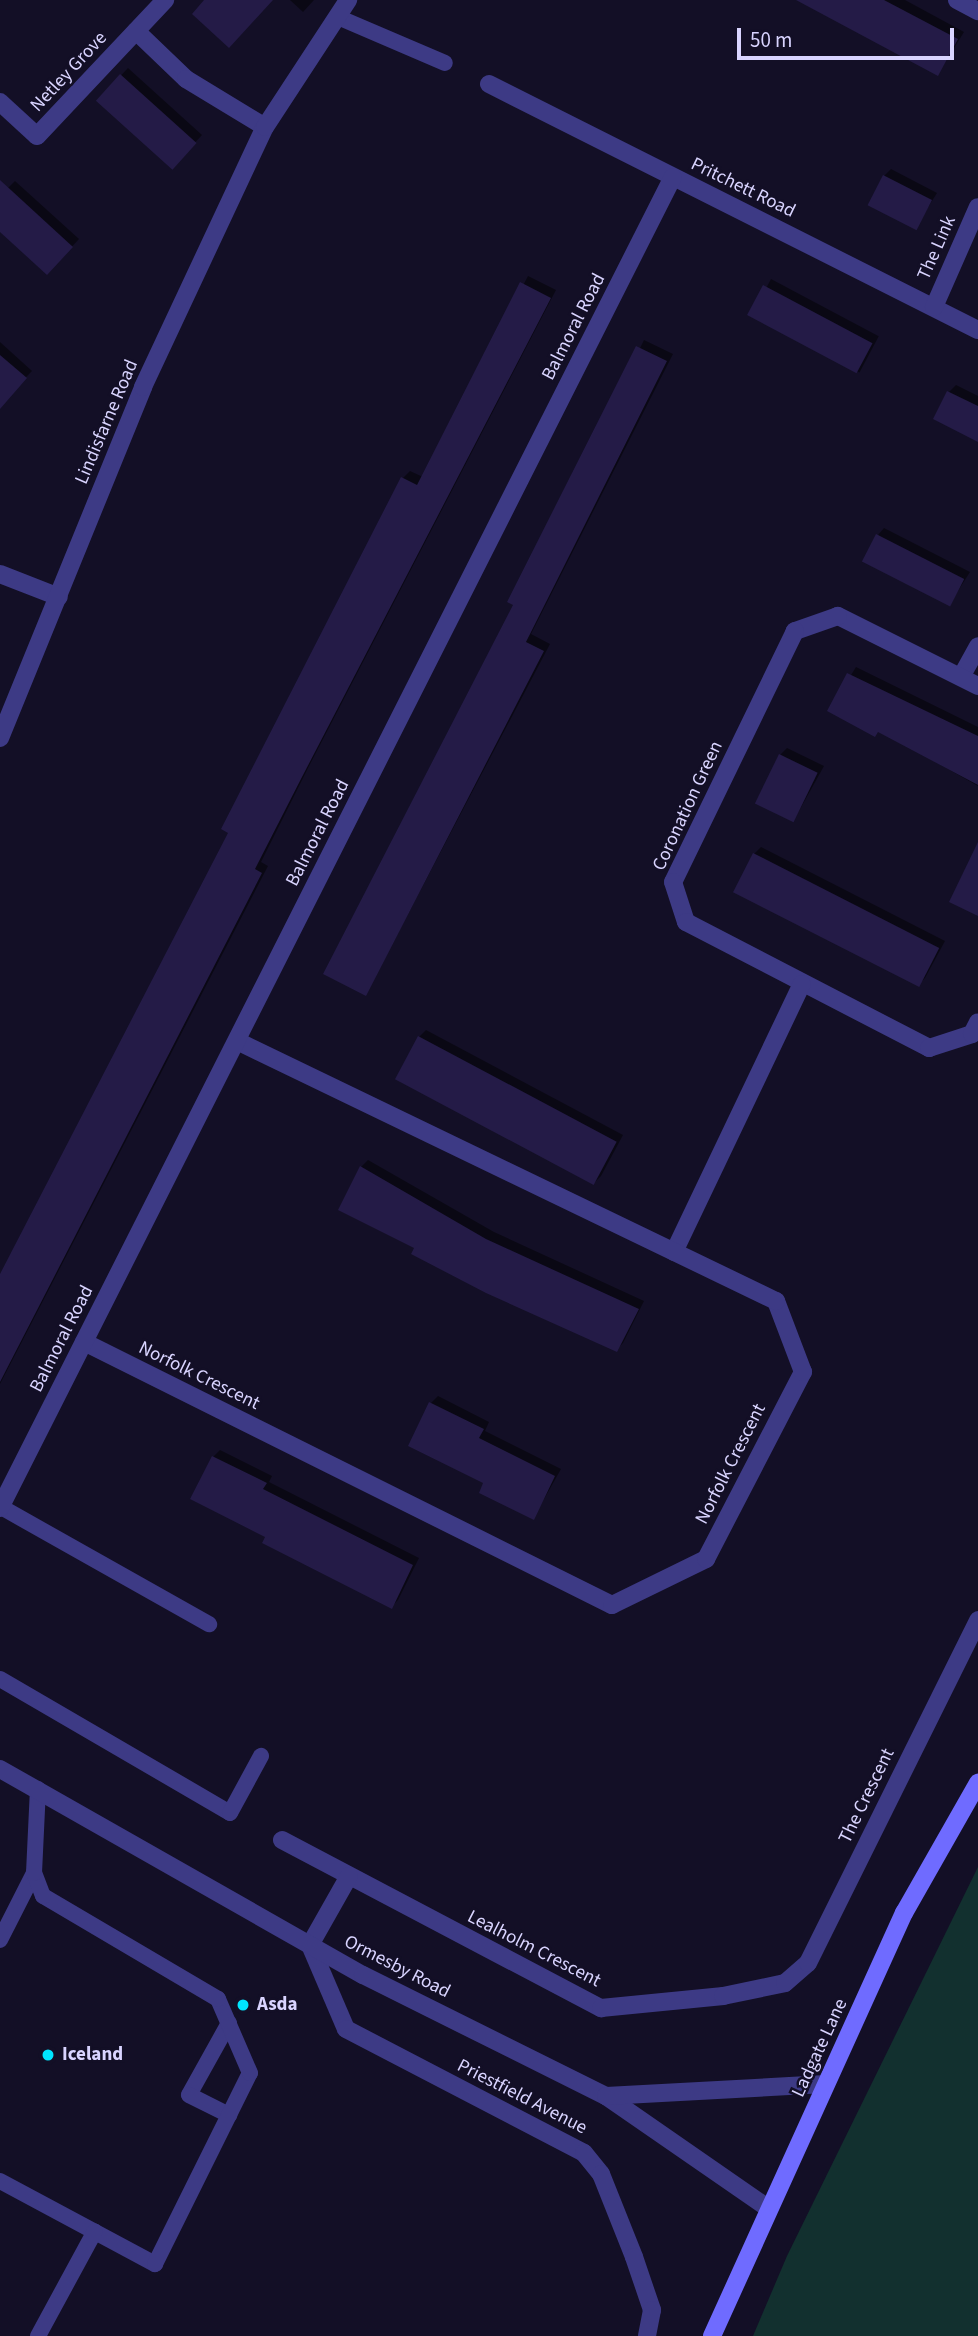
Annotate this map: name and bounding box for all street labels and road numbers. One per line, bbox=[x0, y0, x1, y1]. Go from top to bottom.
street label: Netley Grove bbox=[26, 27, 112, 117]
street label: Pritchett Road bbox=[687, 153, 799, 223]
street label: The Link bbox=[913, 213, 961, 283]
street label: Balmoral Road bbox=[537, 270, 611, 384]
street label: Lindisfarne Road bbox=[70, 356, 144, 488]
street label: Coronation Green bbox=[648, 738, 728, 874]
street label: Balmoral Road bbox=[281, 776, 355, 890]
street label: Balmoral Road bbox=[25, 1282, 99, 1396]
street label: Norfolk Crescent bbox=[135, 1337, 263, 1415]
street label: Norfolk Crescent bbox=[691, 1400, 771, 1528]
street label: The Crescent bbox=[834, 1745, 900, 1847]
street label: Lealholm Crescent bbox=[463, 1906, 605, 1992]
street label: Ormesby Road bbox=[340, 1930, 454, 2004]
street label: Ladgate Lane bbox=[787, 1995, 853, 2101]
street label: Priestfield Avenue bbox=[453, 2054, 591, 2140]

